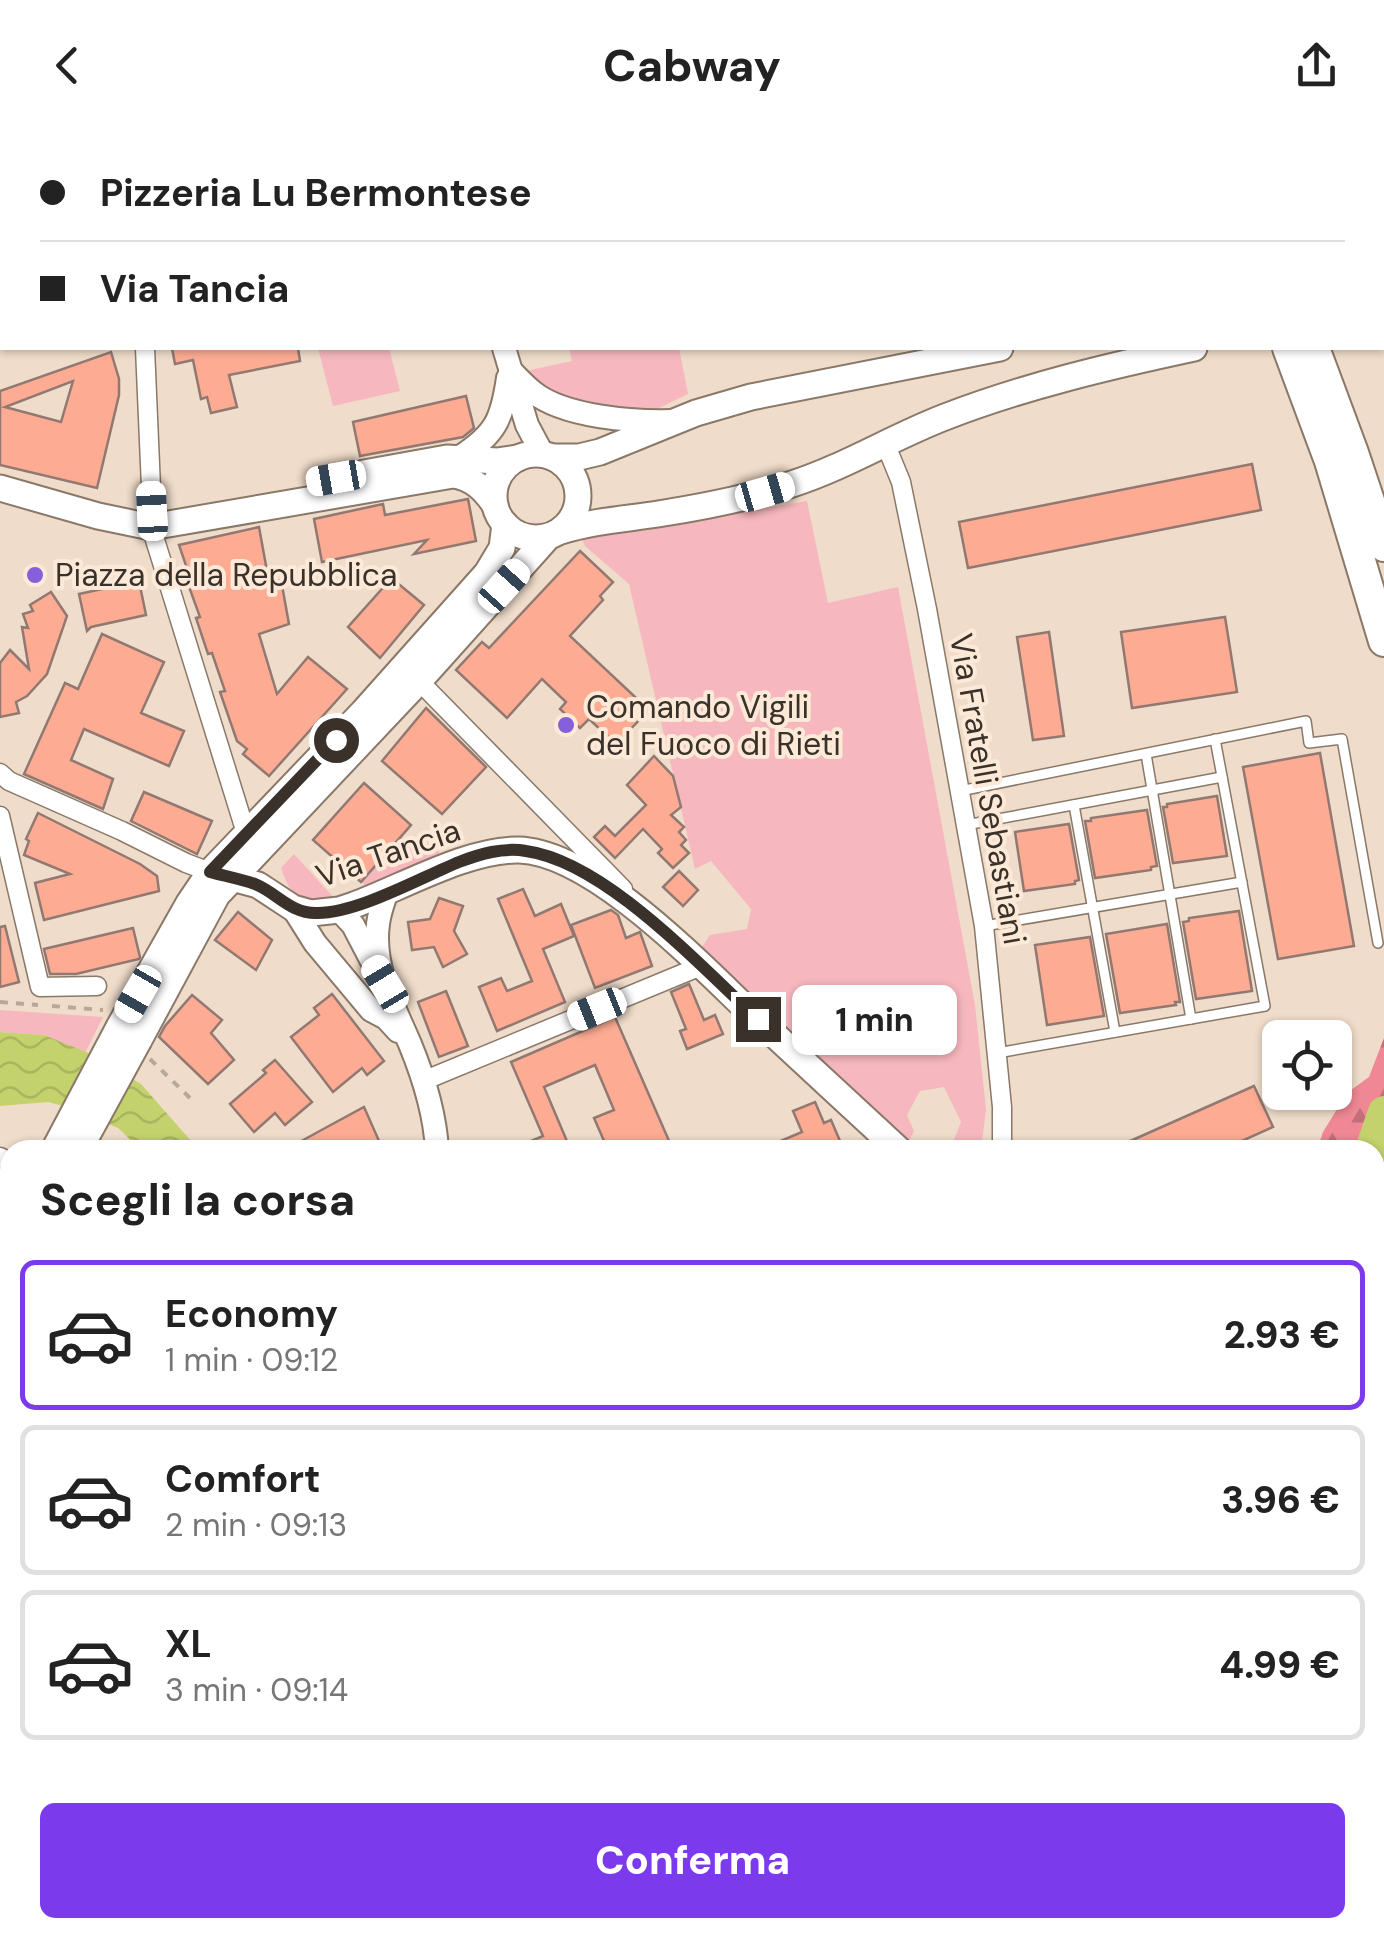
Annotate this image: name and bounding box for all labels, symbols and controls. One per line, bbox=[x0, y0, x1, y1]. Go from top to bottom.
text: Cabway bbox=[603, 36, 781, 95]
icon: back bbox=[40, 38, 95, 93]
icon: share bbox=[1289, 38, 1344, 93]
text: Pizzeria Lu Bermontese bbox=[100, 168, 532, 218]
text: Via Tancia bbox=[100, 264, 289, 314]
car bbox=[304, 458, 368, 498]
car bbox=[732, 469, 798, 515]
car bbox=[135, 480, 169, 542]
place label: Piazza della Repubblica bbox=[55, 554, 398, 596]
car bbox=[473, 554, 535, 618]
marker: Piazza della Repubblica bbox=[24, 564, 46, 586]
street label: Via Fratelli Sebastiani bbox=[940, 630, 1036, 948]
place label: Comando Vigili del Fuoco di Rieti bbox=[586, 686, 841, 765]
marker: Comando Vigili del Fuoco di Rieti bbox=[555, 714, 577, 736]
route start bbox=[314, 718, 359, 763]
street label: Via Tancia bbox=[310, 809, 466, 897]
car bbox=[357, 951, 413, 1017]
car bbox=[110, 961, 166, 1027]
car bbox=[564, 984, 630, 1034]
callout: 1 min bbox=[793, 984, 958, 1054]
route end bbox=[736, 997, 781, 1042]
text: 1 min bbox=[835, 999, 914, 1041]
map controls bbox=[1262, 1020, 1352, 1110]
button: locate bbox=[1262, 1020, 1352, 1110]
text: Scegli la corsa bbox=[40, 1170, 355, 1229]
text: Economy bbox=[165, 1289, 338, 1339]
icon: car bbox=[45, 1290, 135, 1380]
text: 2.93 € bbox=[1224, 1310, 1340, 1360]
text: 1 min · 09:12 bbox=[165, 1339, 338, 1381]
text: Comfort bbox=[165, 1454, 321, 1504]
icon: car bbox=[45, 1455, 135, 1545]
text: 3.96 € bbox=[1221, 1475, 1340, 1525]
text: 2 min · 09:13 bbox=[165, 1504, 347, 1546]
text: XL bbox=[165, 1619, 212, 1669]
icon: car bbox=[45, 1620, 135, 1710]
text: 4.99 € bbox=[1219, 1640, 1340, 1690]
text: 3 min · 09:14 bbox=[165, 1669, 348, 1711]
button: Conferma bbox=[40, 1803, 1345, 1918]

